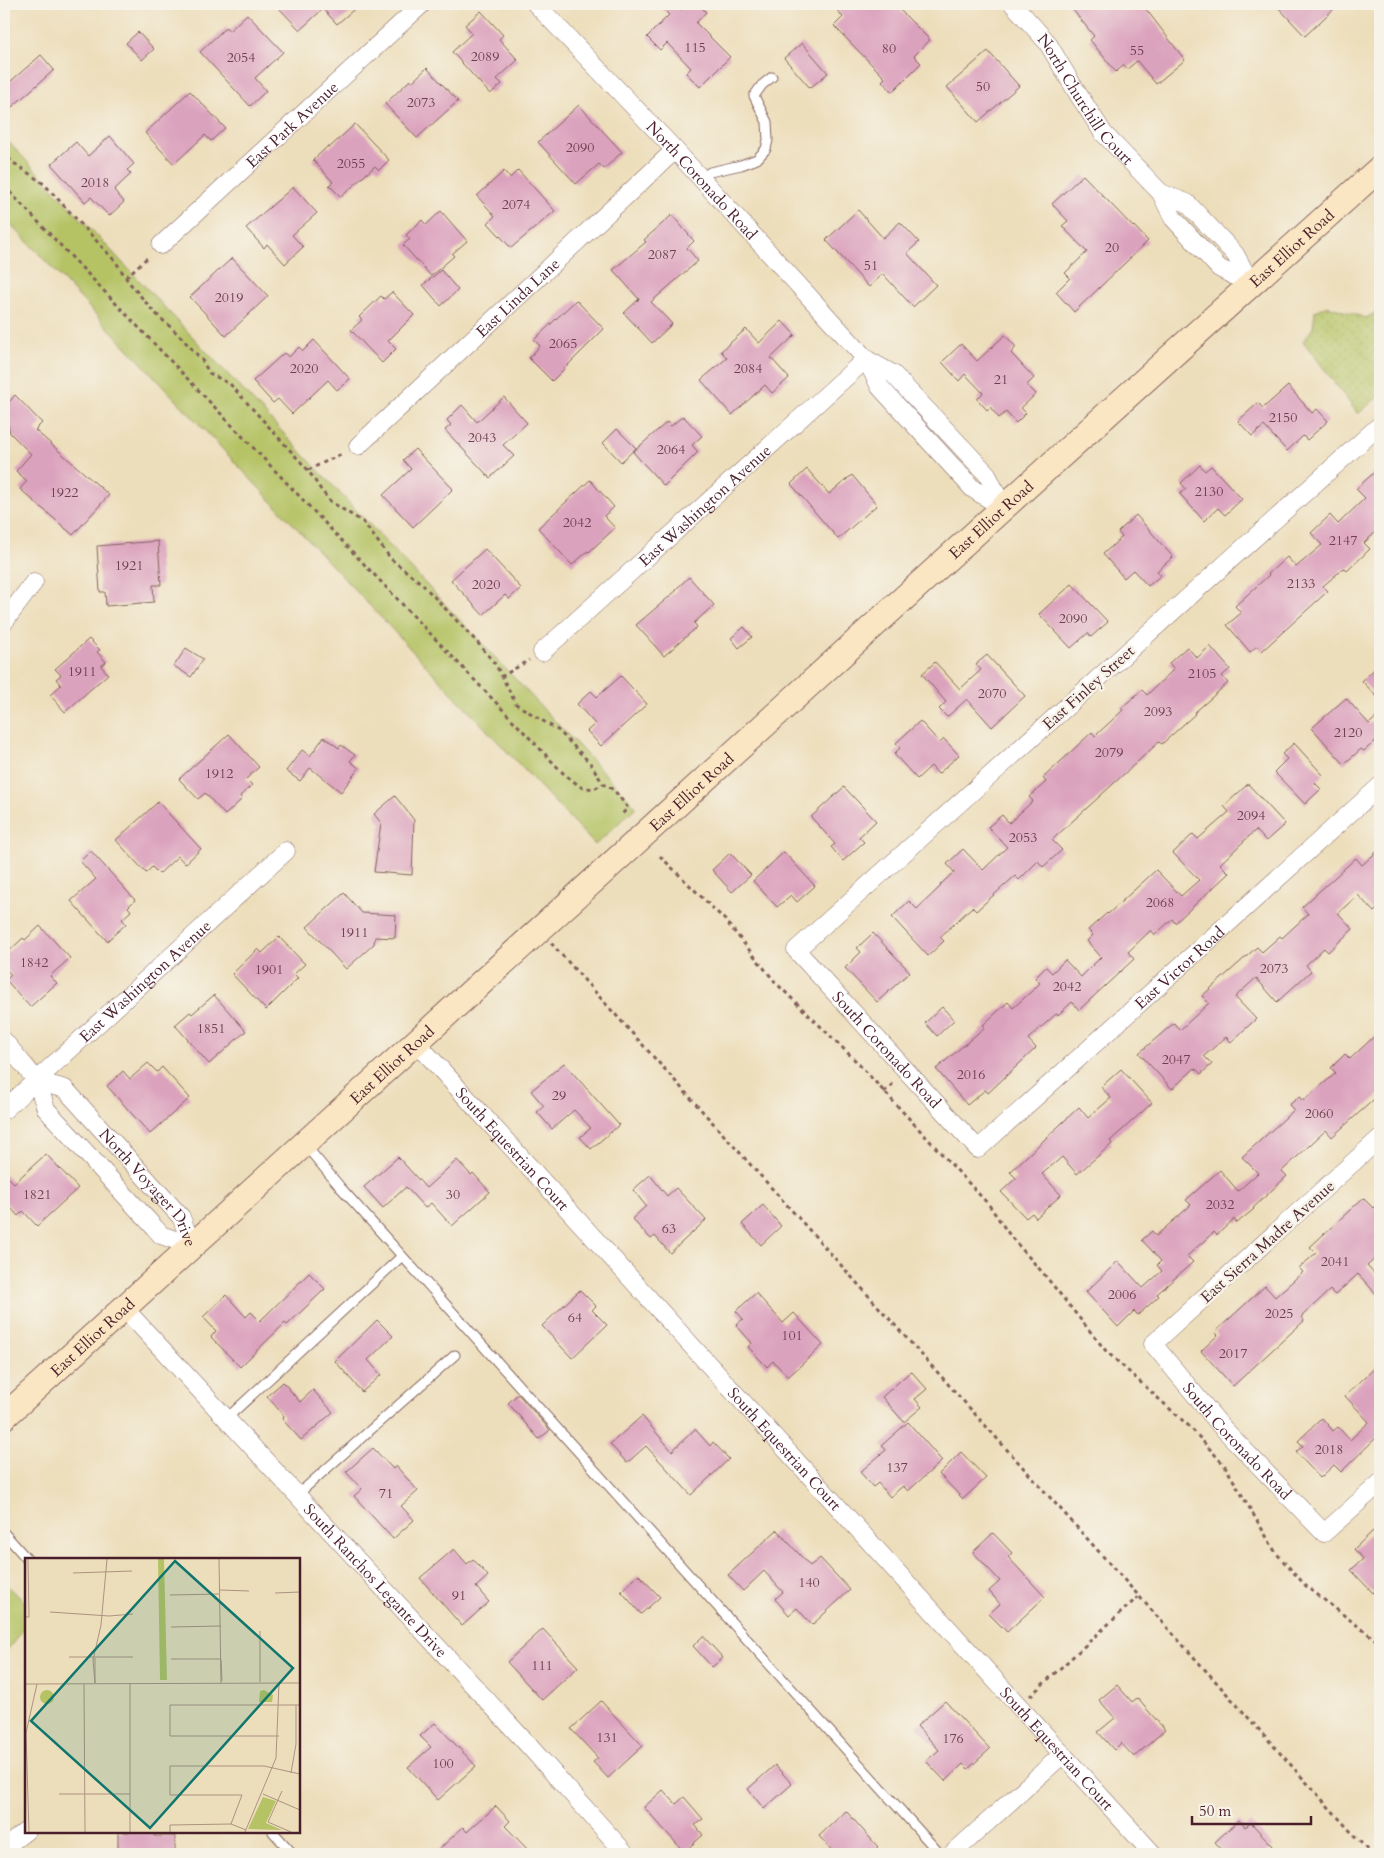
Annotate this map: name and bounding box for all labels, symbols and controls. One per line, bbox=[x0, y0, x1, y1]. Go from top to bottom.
street label: North Churchill Court bbox=[1032, 29, 1138, 170]
house number: 115 bbox=[684, 38, 706, 57]
house number: 80 bbox=[882, 39, 896, 58]
house number: 55 bbox=[1130, 41, 1144, 60]
house number: 2089 bbox=[471, 47, 499, 66]
house number: 2054 bbox=[227, 48, 255, 67]
street label: East Park Avenue bbox=[241, 77, 343, 173]
house number: 50 bbox=[976, 77, 990, 96]
house number: 2073 bbox=[407, 93, 435, 112]
street label: North Coronado Road bbox=[641, 116, 762, 245]
house number: 2090 bbox=[566, 138, 594, 157]
house number: 2055 bbox=[337, 154, 365, 173]
house number: 2018 bbox=[81, 173, 109, 192]
house number: 2074 bbox=[502, 195, 530, 214]
street label: East Elliot Road bbox=[1245, 204, 1340, 293]
house number: 20 bbox=[1105, 238, 1119, 257]
house number: 2087 bbox=[648, 245, 676, 264]
street label: East Linda Lane bbox=[471, 253, 565, 343]
house number: 51 bbox=[864, 256, 878, 275]
house number: 2019 bbox=[215, 288, 243, 307]
house number: 2065 bbox=[549, 334, 577, 353]
house number: 2020 bbox=[290, 359, 318, 378]
house number: 2084 bbox=[734, 359, 762, 378]
house number: 21 bbox=[994, 370, 1008, 389]
house number: 2150 bbox=[1269, 408, 1297, 427]
house number: 2043 bbox=[468, 428, 496, 447]
street label: East Washington Avenue bbox=[634, 440, 776, 572]
house number: 2064 bbox=[657, 440, 685, 459]
street label: East Elliot Road bbox=[944, 475, 1039, 564]
house number: 2130 bbox=[1195, 482, 1223, 501]
house number: 1922 bbox=[50, 483, 78, 502]
house number: 2042 bbox=[563, 513, 591, 532]
house number: 2147 bbox=[1329, 531, 1357, 550]
house number: 1921 bbox=[115, 556, 143, 575]
house number: 2133 bbox=[1287, 574, 1315, 593]
house number: 2020 bbox=[472, 575, 500, 594]
house number: 2090 bbox=[1059, 609, 1087, 628]
street label: East Finley Street bbox=[1038, 640, 1139, 735]
house number: 1911 bbox=[68, 662, 96, 681]
house number: 2105 bbox=[1188, 664, 1216, 683]
house number: 2070 bbox=[978, 684, 1006, 703]
house number: 2093 bbox=[1144, 702, 1172, 721]
house number: 2120 bbox=[1334, 723, 1362, 742]
house number: 2079 bbox=[1095, 743, 1123, 762]
street label: East Elliot Road bbox=[645, 748, 739, 837]
house number: 1912 bbox=[205, 764, 233, 783]
house number: 2094 bbox=[1237, 806, 1265, 825]
house number: 2053 bbox=[1009, 828, 1037, 847]
house number: 2068 bbox=[1146, 893, 1174, 912]
street label: East Washington Avenue bbox=[75, 915, 216, 1048]
street label: East Victor Road bbox=[1130, 921, 1230, 1015]
house number: 1911 bbox=[340, 923, 368, 942]
house number: 1842 bbox=[20, 953, 48, 972]
house number: 2073 bbox=[1260, 959, 1288, 978]
house number: 1901 bbox=[255, 960, 283, 979]
house number: 2042 bbox=[1053, 977, 1081, 996]
street label: South Coronado Road bbox=[827, 987, 946, 1114]
house number: 1851 bbox=[197, 1019, 225, 1038]
street label: East Elliot Road bbox=[345, 1021, 440, 1109]
house number: 2047 bbox=[1162, 1050, 1190, 1069]
house number: 2016 bbox=[957, 1065, 985, 1084]
street label: South Equestrian Court bbox=[450, 1083, 574, 1216]
house number: 29 bbox=[552, 1086, 566, 1105]
house number: 2060 bbox=[1305, 1104, 1333, 1123]
street label: North Voyager Drive bbox=[94, 1124, 201, 1250]
street label: East Sierra Madre Avenue bbox=[1196, 1175, 1340, 1308]
house number: 1821 bbox=[23, 1185, 51, 1204]
house number: 30 bbox=[446, 1185, 460, 1204]
house number: 2032 bbox=[1206, 1195, 1234, 1214]
house number: 63 bbox=[662, 1219, 676, 1238]
house number: 2041 bbox=[1321, 1252, 1349, 1271]
house number: 2006 bbox=[1108, 1285, 1136, 1304]
street label: East Elliot Road bbox=[46, 1293, 140, 1382]
house number: 2025 bbox=[1265, 1304, 1293, 1323]
house number: 64 bbox=[568, 1308, 582, 1327]
house number: 101 bbox=[781, 1326, 803, 1345]
house number: 2017 bbox=[1219, 1344, 1247, 1363]
street label: South Coronado Road bbox=[1177, 1378, 1296, 1505]
street label: South Equestrian Court bbox=[722, 1383, 846, 1516]
house number: 2018 bbox=[1315, 1440, 1343, 1459]
house number: 137 bbox=[886, 1458, 908, 1477]
house number: 71 bbox=[379, 1484, 393, 1503]
street label: South Ranchos Legante Drive bbox=[298, 1499, 452, 1663]
inset map bbox=[25, 1558, 300, 1833]
house number: 140 bbox=[798, 1573, 820, 1592]
house number: 91 bbox=[452, 1586, 466, 1605]
house number: 111 bbox=[531, 1656, 553, 1675]
street label: South Equestrian Court bbox=[995, 1683, 1118, 1816]
house number: 131 bbox=[596, 1728, 618, 1747]
house number: 176 bbox=[942, 1729, 964, 1748]
house number: 100 bbox=[432, 1754, 454, 1773]
scale bar bbox=[1192, 1793, 1310, 1825]
text: 50 m bbox=[1199, 1801, 1231, 1821]

